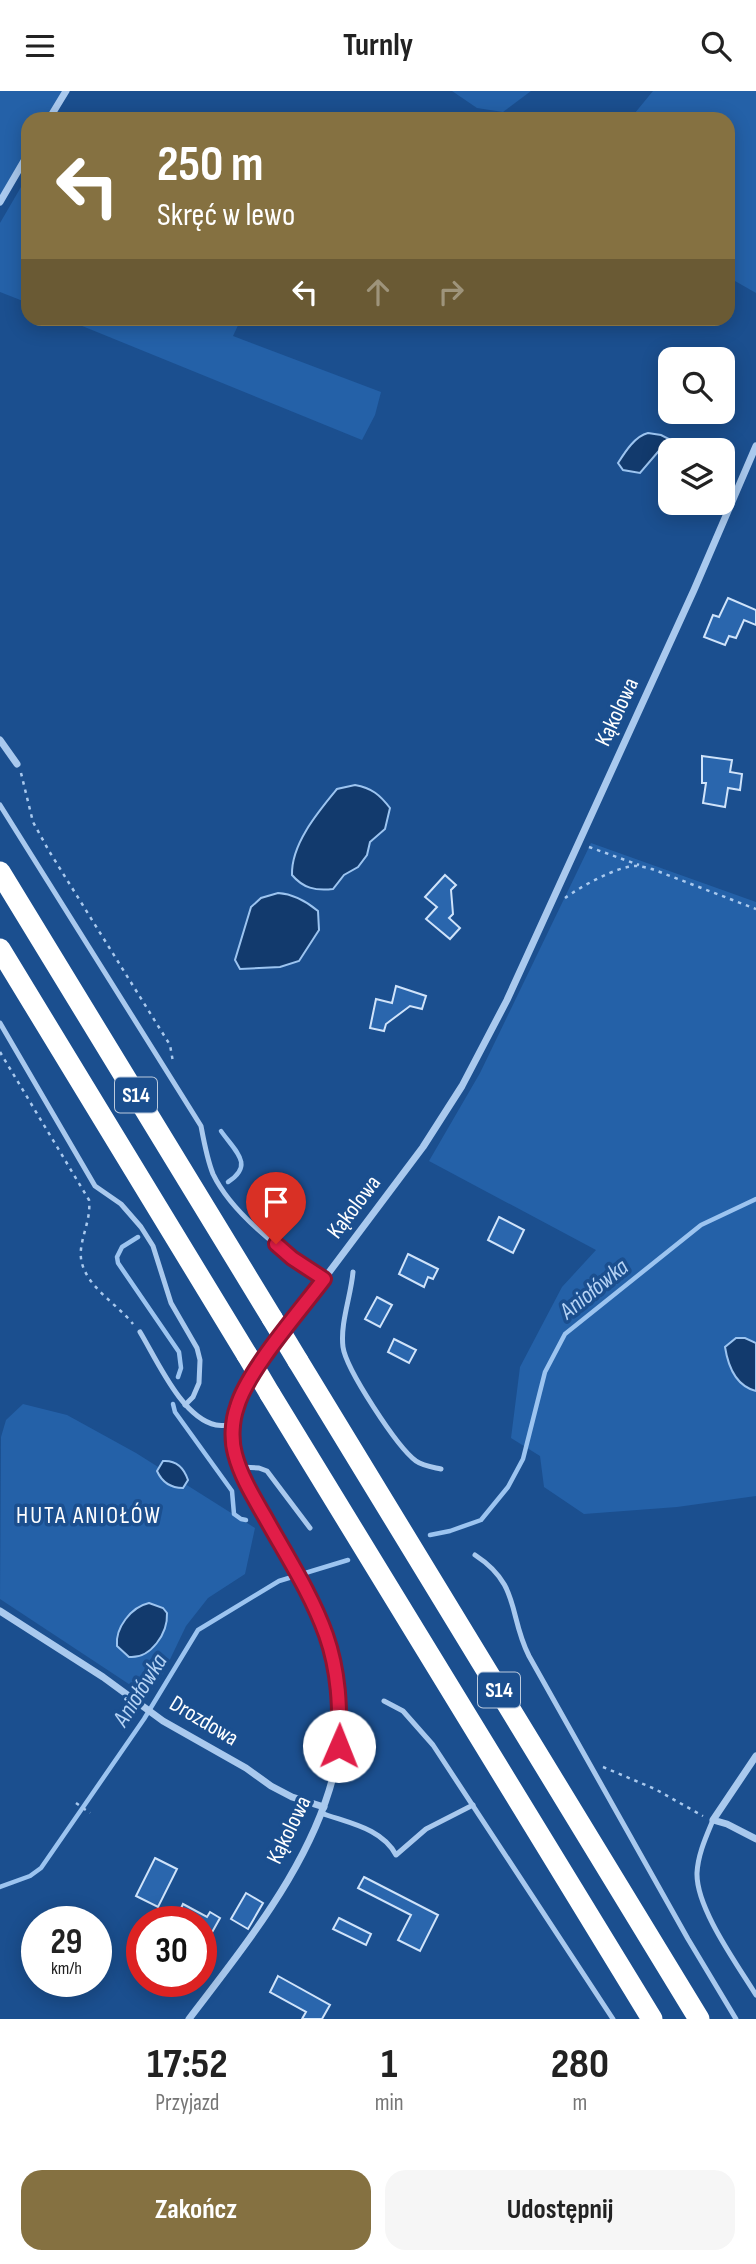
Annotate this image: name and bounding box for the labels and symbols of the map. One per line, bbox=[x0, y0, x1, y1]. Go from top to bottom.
street label: Kąkolowa bbox=[589, 673, 645, 751]
road number: S14 bbox=[115, 1077, 157, 1112]
street label: Kąkolowa bbox=[321, 1170, 387, 1244]
pin bbox=[246, 1172, 306, 1244]
water label: Aniołówka bbox=[553, 1252, 635, 1326]
district label: HUTA ANIOŁÓW bbox=[16, 1501, 162, 1530]
water label: Aniołówka bbox=[106, 1648, 174, 1733]
road number: S14 bbox=[478, 1673, 520, 1707]
street label: Drozdowa bbox=[164, 1690, 244, 1752]
position arrow bbox=[302, 1709, 376, 1783]
street label: Kąkolowa bbox=[261, 1791, 317, 1869]
speed limit sign: 30 bbox=[126, 1906, 217, 1997]

